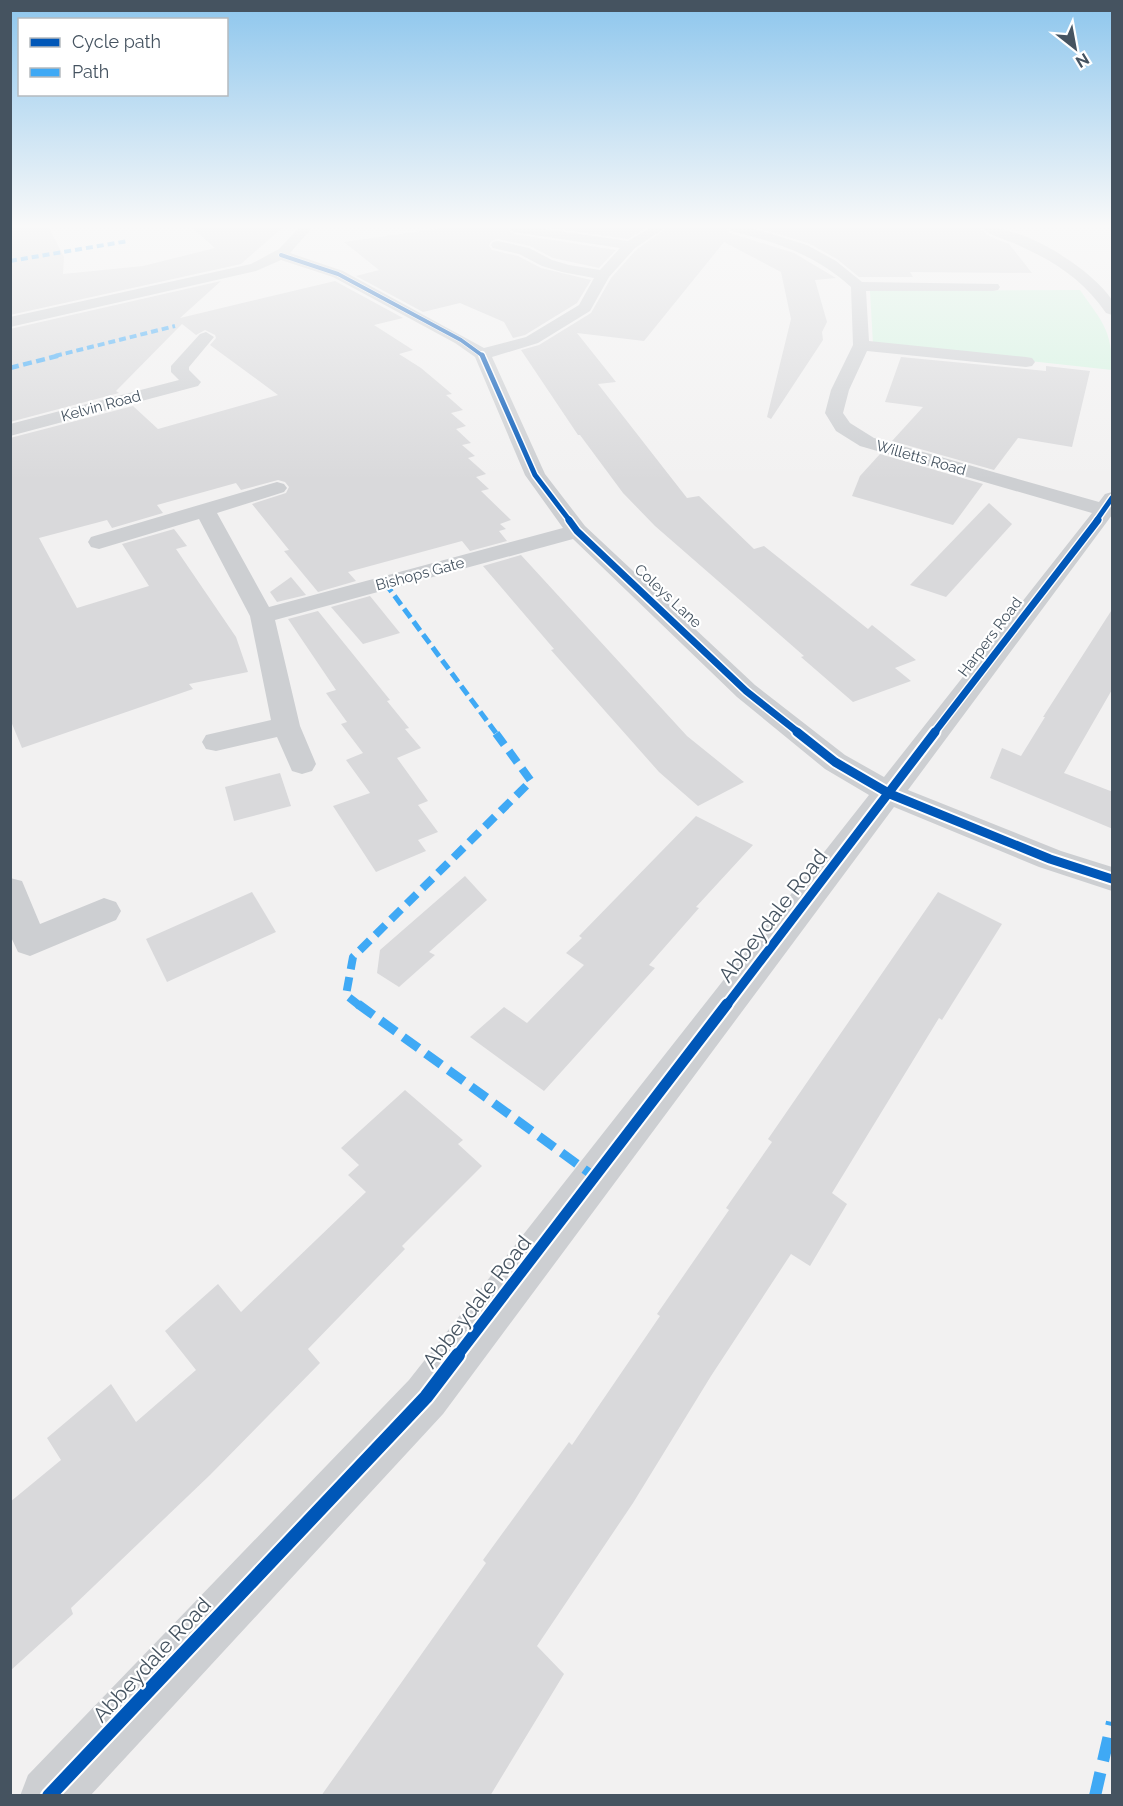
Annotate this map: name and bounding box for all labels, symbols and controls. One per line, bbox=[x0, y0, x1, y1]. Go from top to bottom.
legend bbox=[18, 18, 228, 96]
north arrow bbox=[1045, 18, 1105, 78]
text: Cycle path bbox=[72, 31, 161, 52]
text: N bbox=[1072, 49, 1093, 72]
text: Path bbox=[72, 61, 109, 82]
street label: Kelvin Road bbox=[59, 387, 143, 425]
street label: Willetts Road bbox=[874, 437, 968, 479]
street label: Bishops Gate bbox=[374, 553, 466, 594]
street label: Coleys Lane bbox=[631, 560, 705, 632]
street label: Harpers Road bbox=[954, 594, 1026, 680]
street label: Abbeydale Road bbox=[713, 844, 832, 987]
street label: Abbeydale Road bbox=[417, 1230, 536, 1373]
street label: Abbeydale Road bbox=[87, 1592, 216, 1727]

